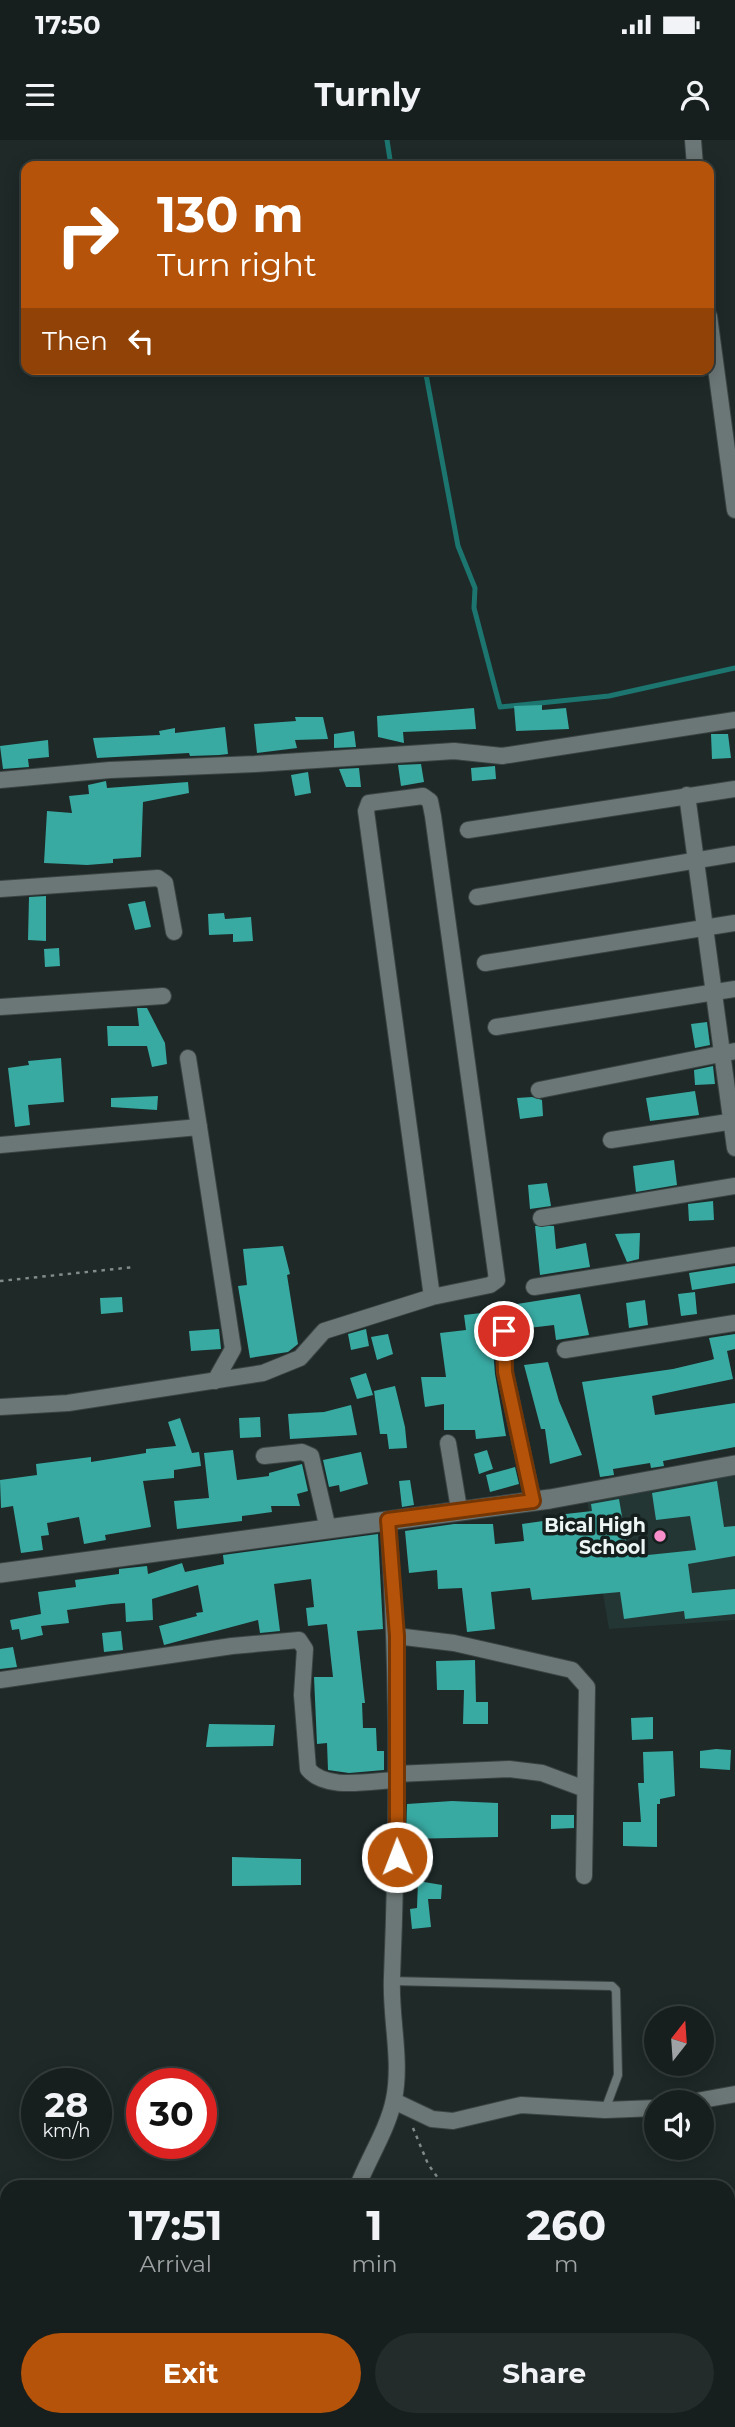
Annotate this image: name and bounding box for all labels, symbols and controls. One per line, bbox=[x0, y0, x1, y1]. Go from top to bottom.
text: 17:50 bbox=[35, 9, 101, 41]
text: Turnly bbox=[315, 75, 420, 114]
icon: menu bbox=[21, 76, 59, 114]
icon: person bbox=[676, 76, 714, 114]
text: 130 m bbox=[157, 185, 304, 244]
icon: right bbox=[42, 189, 133, 280]
text: Turn right bbox=[157, 245, 317, 284]
icon: left bbox=[122, 322, 160, 360]
text: Then bbox=[42, 325, 108, 357]
pin bbox=[474, 1301, 534, 1361]
icon: arrive bbox=[485, 1312, 523, 1350]
place label: Bical High School bbox=[544, 1514, 646, 1559]
marker: Bical High School bbox=[652, 1528, 668, 1544]
position arrow bbox=[360, 1820, 434, 1894]
north arrow bbox=[644, 2006, 714, 2076]
map controls bbox=[644, 2006, 714, 2160]
speed limit sign: 30 bbox=[126, 2068, 217, 2159]
text: 28 bbox=[45, 2083, 88, 2126]
button: sound bbox=[644, 2090, 714, 2160]
text: km/h bbox=[42, 2120, 91, 2142]
text: 17:51 bbox=[129, 2199, 223, 2251]
text: 1 bbox=[366, 2199, 383, 2251]
text: 260 bbox=[526, 2199, 606, 2251]
text: Arrival bbox=[139, 2250, 212, 2278]
text: min bbox=[351, 2250, 398, 2278]
text: m bbox=[554, 2250, 578, 2278]
button: Exit bbox=[21, 2333, 361, 2413]
button: Share bbox=[375, 2333, 714, 2413]

